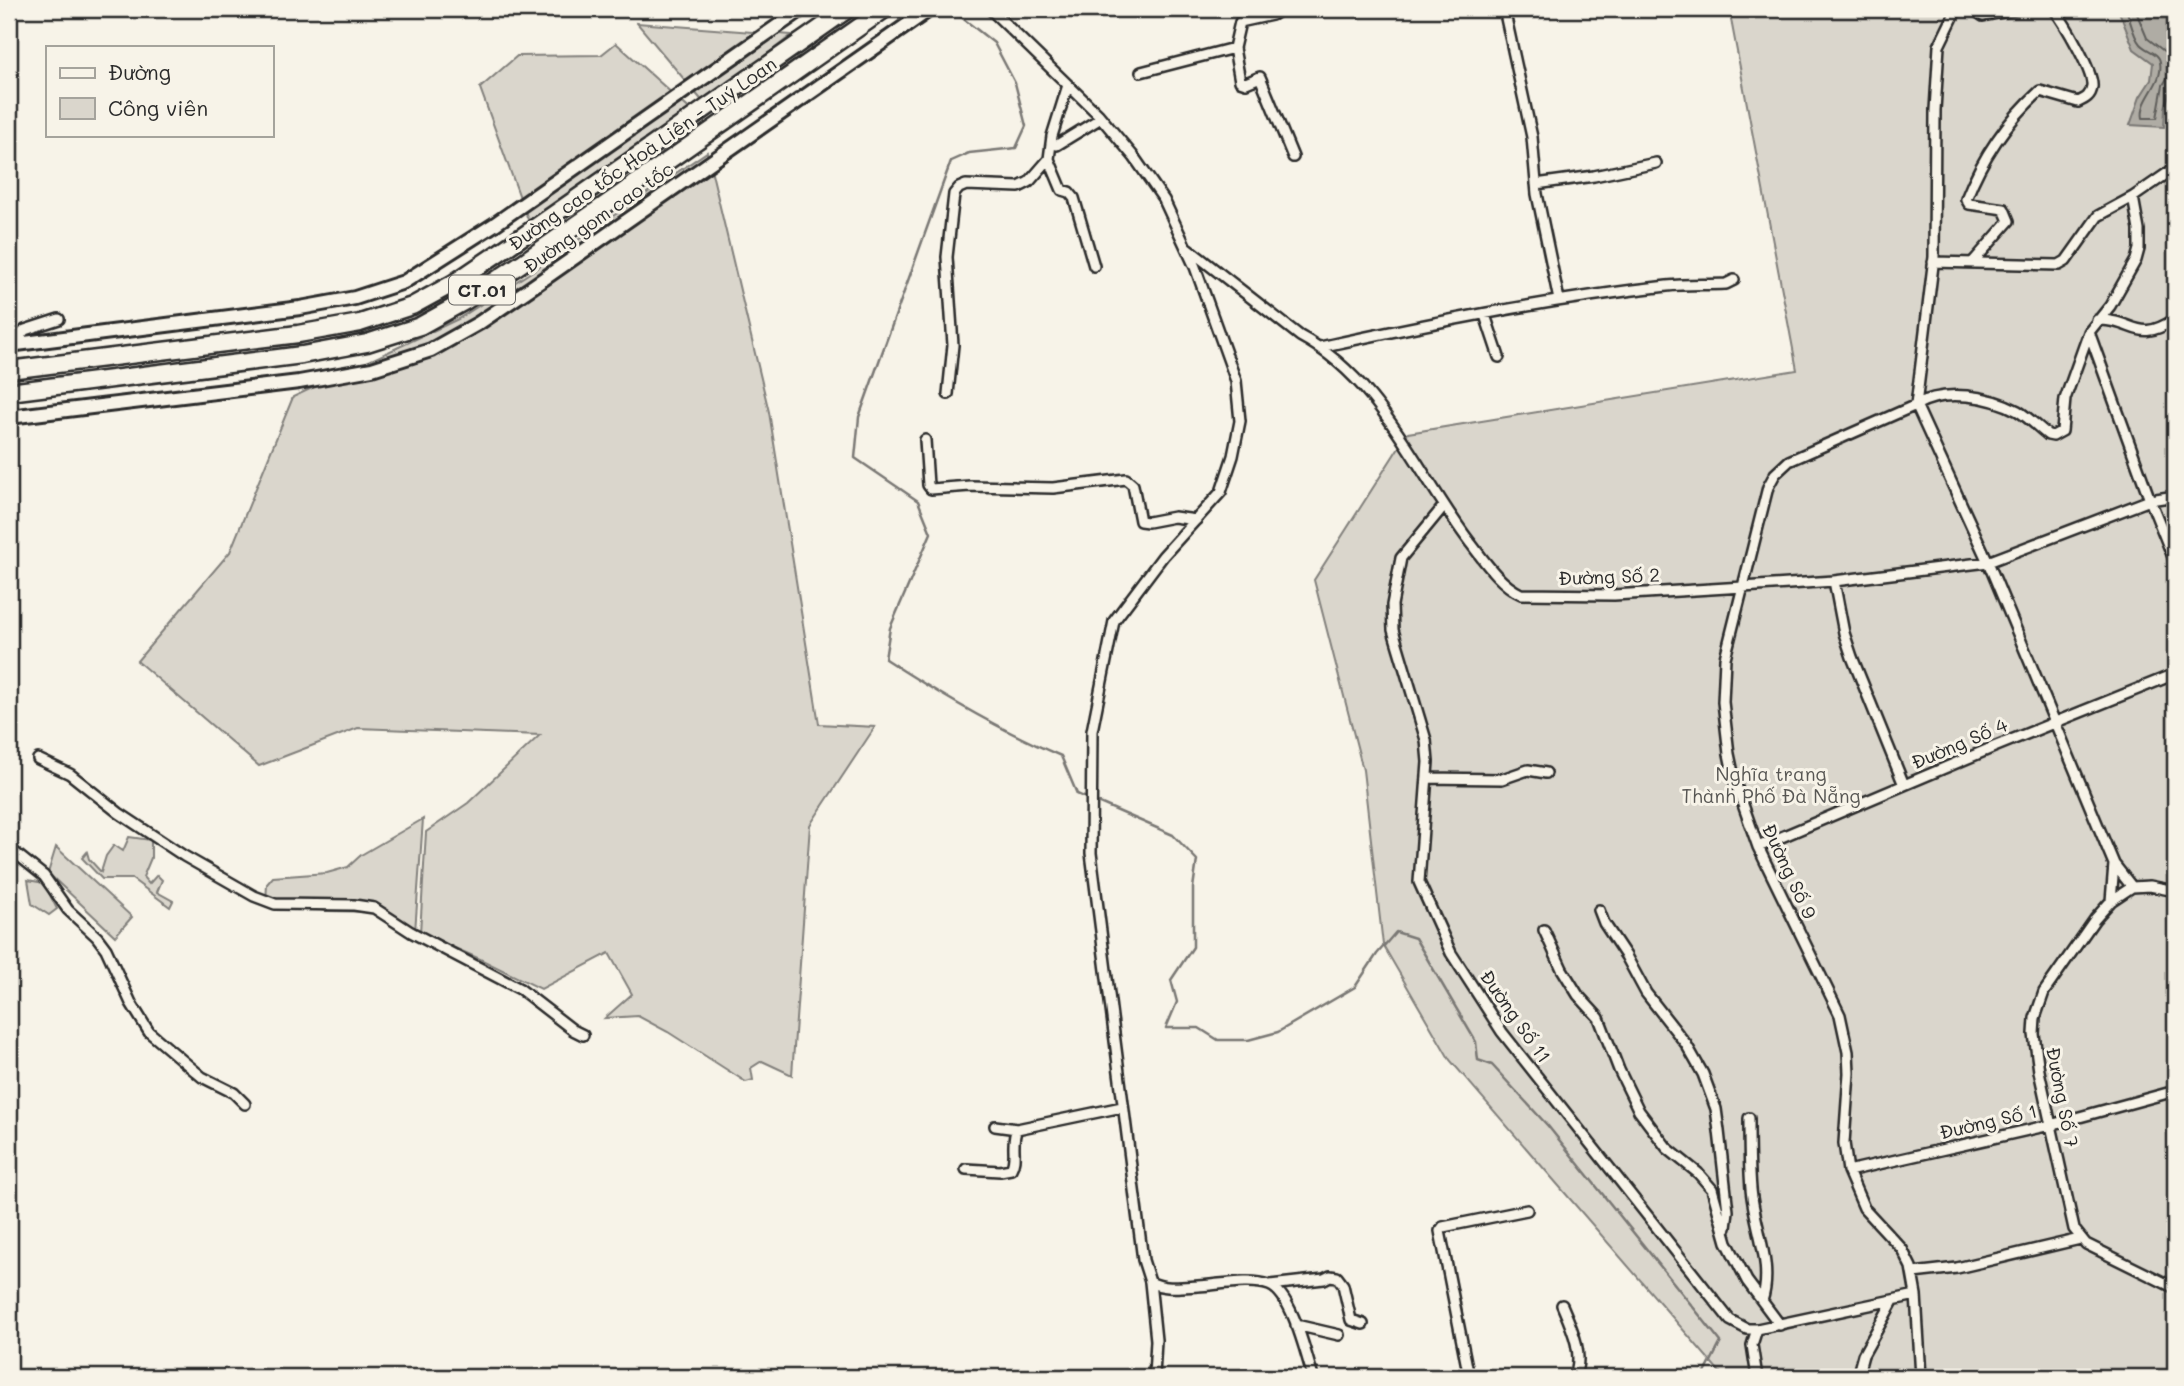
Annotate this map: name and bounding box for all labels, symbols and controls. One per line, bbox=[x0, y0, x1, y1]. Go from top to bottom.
legend bbox=[46, 46, 273, 136]
street label: Đường cao tốc Hoà Liên - Tuý Loan bbox=[503, 50, 781, 256]
text: Đường bbox=[108, 58, 171, 85]
text: Công viên bbox=[108, 94, 208, 121]
street label: Đường gom cao tốc bbox=[518, 156, 678, 278]
road number: CT.01 bbox=[449, 276, 515, 304]
street label: Đường Số 2 bbox=[1558, 562, 1660, 590]
street label: Đường Số 4 bbox=[1907, 712, 2011, 774]
park label: Nghĩa trang Thành Phố Đà Nẵng bbox=[1681, 761, 1861, 808]
street label: Đường Số 9 bbox=[1757, 819, 1823, 923]
street label: Đường Số 11 bbox=[1475, 965, 1557, 1067]
street label: Đường Số 7 bbox=[2041, 1045, 2085, 1149]
street label: Đường Số 1 bbox=[1937, 1098, 2039, 1144]

